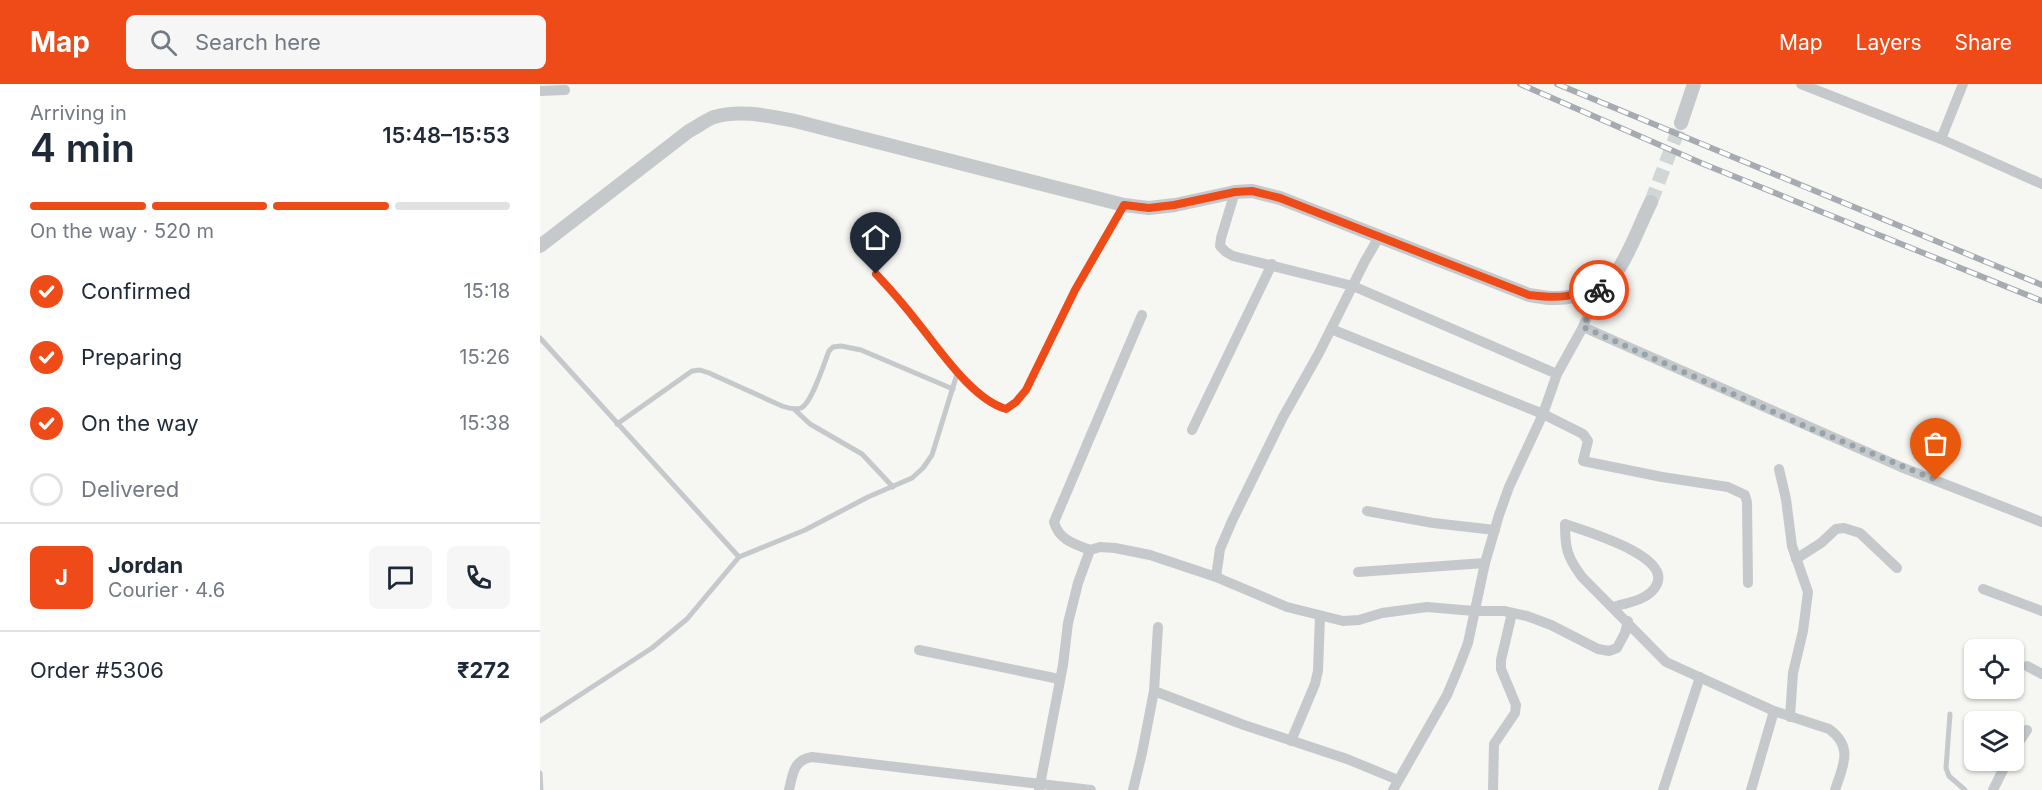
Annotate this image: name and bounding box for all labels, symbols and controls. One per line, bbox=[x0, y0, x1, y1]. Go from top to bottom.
search box bbox=[126, 15, 546, 69]
text: Map bbox=[30, 25, 90, 59]
icon: search bbox=[147, 26, 180, 59]
text: Search here bbox=[195, 29, 321, 55]
text: Map bbox=[1779, 30, 1823, 55]
text: Layers bbox=[1856, 30, 1922, 55]
text: Share bbox=[1955, 30, 2012, 55]
text: Arriving in bbox=[30, 101, 127, 125]
text: 15:48–15:53 bbox=[382, 122, 510, 148]
text: 4 min bbox=[30, 124, 135, 171]
pin bbox=[850, 212, 901, 274]
text: On the way · 520 m bbox=[30, 219, 214, 243]
icon: home bbox=[859, 221, 892, 254]
courier bbox=[1569, 260, 1629, 320]
icon: bike bbox=[1583, 274, 1616, 307]
icon: check bbox=[30, 275, 63, 308]
text: Confirmed bbox=[81, 278, 191, 304]
text: 15:18 bbox=[463, 279, 510, 303]
icon: check bbox=[30, 341, 63, 374]
text: Preparing bbox=[81, 344, 182, 370]
text: 15:26 bbox=[459, 345, 510, 369]
icon: check bbox=[30, 407, 63, 440]
text: On the way bbox=[81, 410, 199, 436]
text: 15:38 bbox=[459, 411, 510, 435]
pin bbox=[1910, 418, 1961, 480]
icon: bag bbox=[1919, 427, 1952, 460]
text: Delivered bbox=[81, 476, 179, 502]
button: chat bbox=[369, 546, 432, 609]
button: phone bbox=[447, 546, 510, 609]
text: Jordan bbox=[108, 552, 183, 578]
text: J bbox=[55, 564, 68, 590]
text: Courier · 4.6 bbox=[108, 578, 225, 602]
map controls bbox=[1964, 639, 2024, 771]
button: locate bbox=[1964, 639, 2024, 699]
text: Order #5306 bbox=[30, 657, 164, 683]
text: ₹272 bbox=[457, 657, 510, 683]
button: layers bbox=[1964, 711, 2024, 771]

